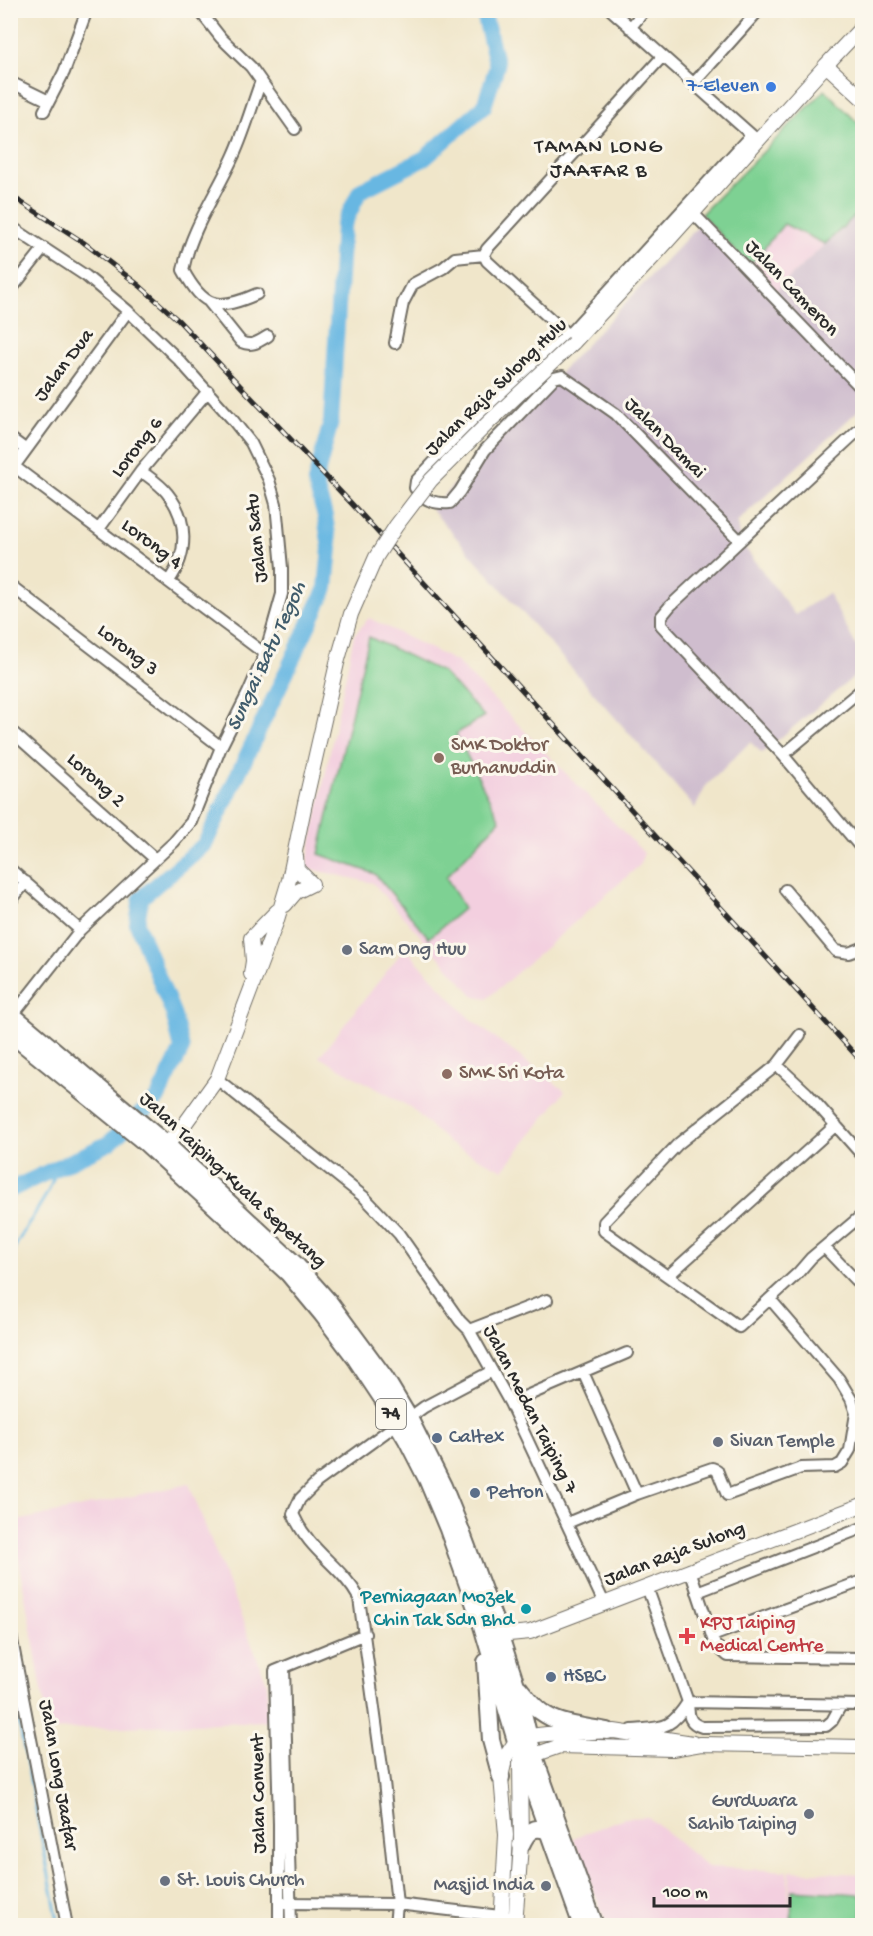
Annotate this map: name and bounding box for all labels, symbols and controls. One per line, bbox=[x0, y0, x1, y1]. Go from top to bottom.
place label: 7-Eleven bbox=[685, 76, 759, 99]
marker: 7-Eleven bbox=[764, 80, 778, 94]
district label: TAMAN LONG JAAFAR B bbox=[534, 136, 663, 185]
street label: Jalan Cameron bbox=[739, 236, 843, 342]
street label: Jalan Raja Sulong Hulu bbox=[421, 314, 573, 462]
street label: Jalan Dua bbox=[30, 324, 100, 407]
street label: Jalan Damai bbox=[619, 394, 709, 484]
street label: Lorong 6 bbox=[107, 412, 169, 483]
street label: Jalan Satu bbox=[242, 492, 274, 584]
street label: Lorong 4 bbox=[116, 515, 186, 576]
water label: Sungai Batu Tegoh bbox=[223, 578, 314, 735]
street label: Lorong 3 bbox=[92, 620, 162, 682]
place label: SMK Doktor Burhanuddin bbox=[450, 735, 556, 781]
street label: Lorong 2 bbox=[61, 749, 129, 813]
marker: SMK Doktor Burhanuddin bbox=[432, 751, 446, 765]
place label: Sam Ong Huu bbox=[359, 939, 467, 962]
marker: Sam Ong Huu bbox=[340, 943, 354, 957]
place label: SMK Sri Kota bbox=[459, 1063, 565, 1086]
marker: SMK Sri Kota bbox=[440, 1067, 454, 1081]
street label: Jalan Taiping-Kuala Sepetang bbox=[134, 1088, 330, 1274]
street label: Jalan Medan Taiping 7 bbox=[477, 1322, 582, 1499]
road number: 74 bbox=[376, 1399, 406, 1429]
place label: Caltex bbox=[449, 1427, 505, 1450]
marker: Caltex bbox=[430, 1431, 444, 1445]
place label: Sivan Temple bbox=[730, 1431, 835, 1454]
marker: Sivan Temple bbox=[711, 1435, 725, 1449]
place label: Petron bbox=[486, 1482, 544, 1505]
marker: Petron bbox=[468, 1486, 482, 1500]
street label: Jalan Raja Sulong bbox=[601, 1518, 749, 1592]
place label: Perniagaan Mozek Chin Tak Sdn Bhd bbox=[359, 1587, 516, 1633]
marker: Perniagaan Mozek Chin Tak Sdn Bhd bbox=[519, 1602, 533, 1616]
place label: KPJ Taiping Medical Centre bbox=[700, 1613, 824, 1659]
marker: KPJ Taiping Medical Centre bbox=[678, 1627, 696, 1645]
place label: HSBC bbox=[563, 1666, 606, 1689]
marker: HSBC bbox=[544, 1670, 558, 1684]
street label: Jalan Long Jaafar bbox=[32, 1698, 82, 1854]
street label: Jalan Convent bbox=[247, 1732, 273, 1854]
place label: Gurdwara Sahib Taiping bbox=[688, 1791, 798, 1837]
marker: Gurdwara Sahib Taiping bbox=[802, 1807, 816, 1821]
place label: St. Louis Church bbox=[177, 1870, 305, 1893]
scale bar bbox=[654, 1870, 790, 1908]
marker: St. Louis Church bbox=[158, 1874, 172, 1888]
place label: Masjid India bbox=[434, 1875, 535, 1898]
marker: Masjid India bbox=[539, 1879, 553, 1893]
text: 100 m bbox=[662, 1883, 708, 1904]

